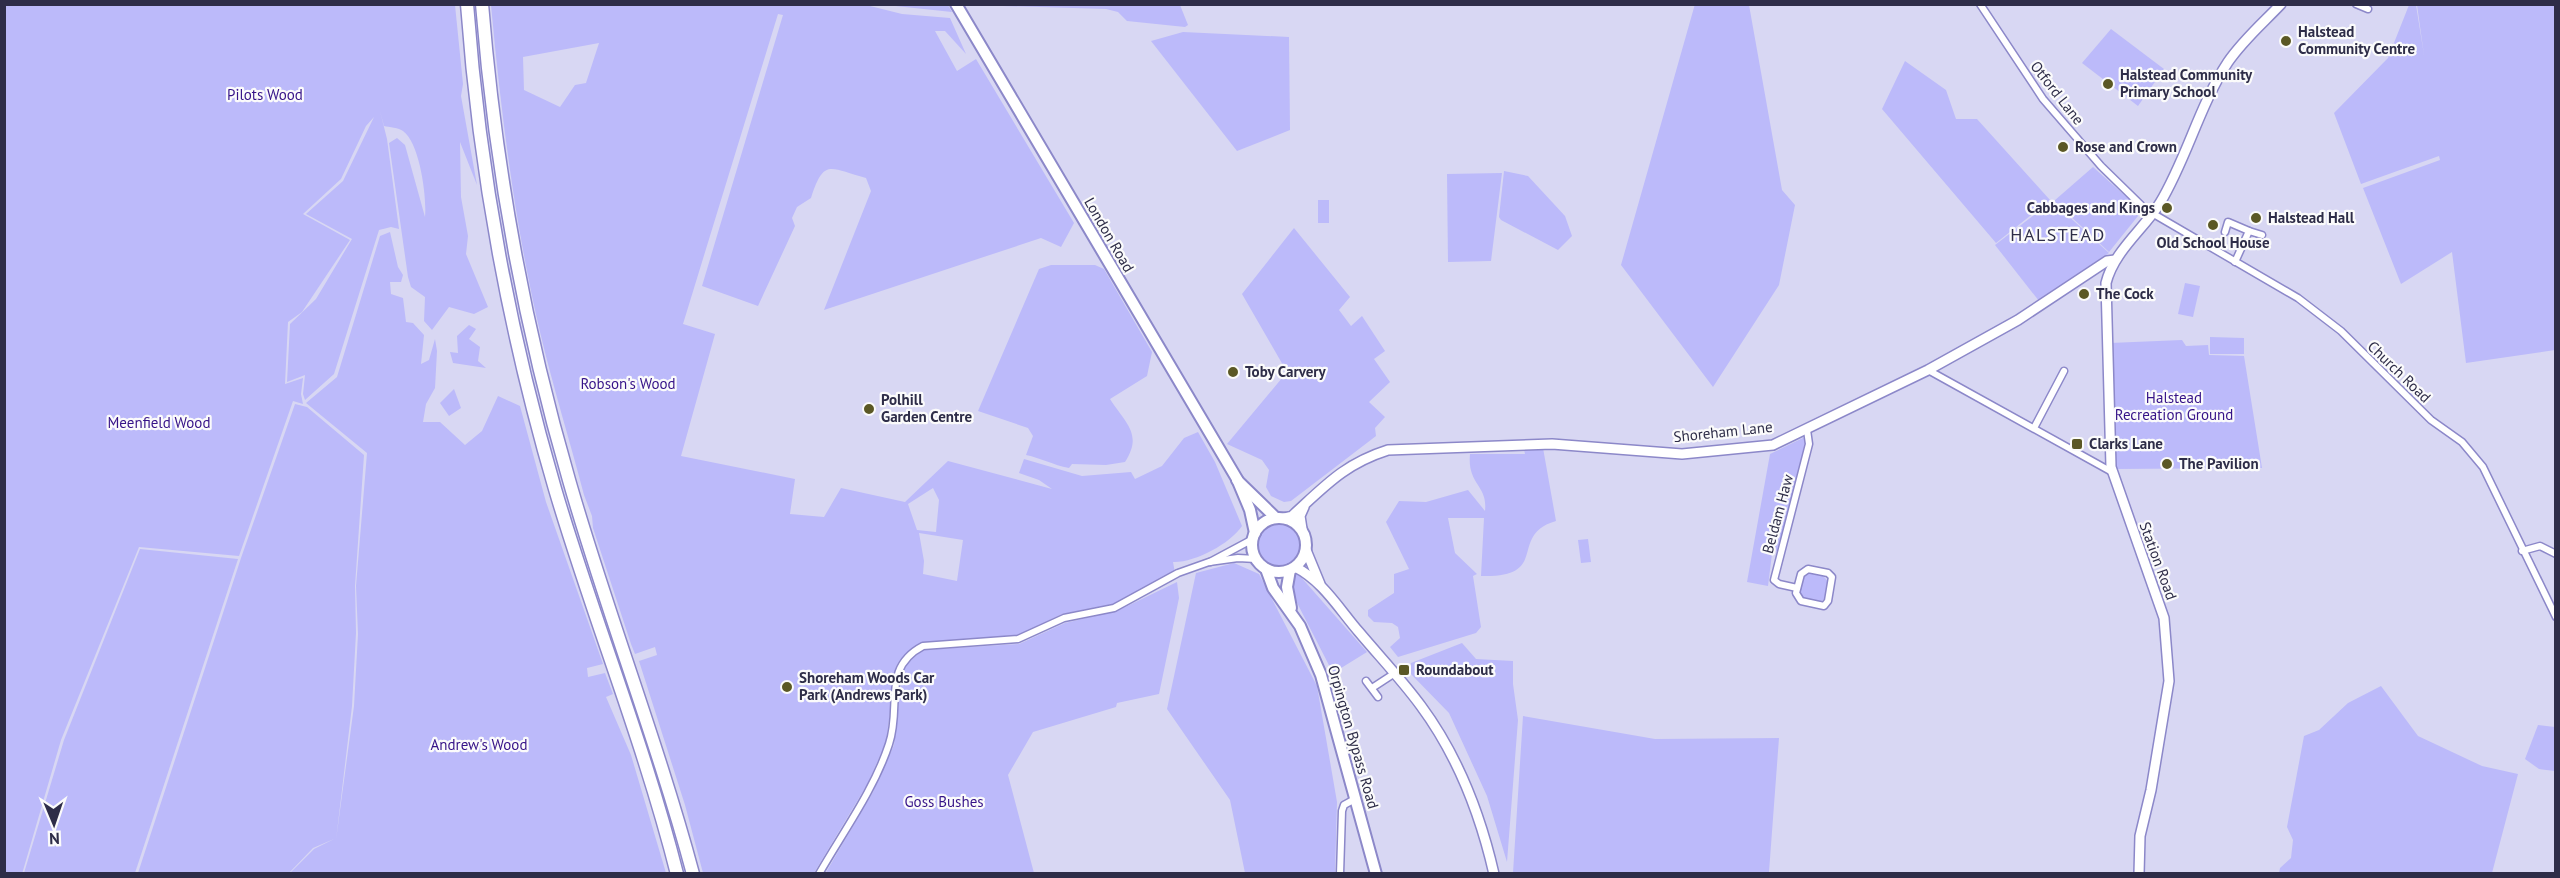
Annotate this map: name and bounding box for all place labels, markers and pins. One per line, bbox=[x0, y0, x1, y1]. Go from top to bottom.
place label: Halstead Community Centre bbox=[2298, 22, 2416, 58]
marker: Halstead Community Centre bbox=[2279, 34, 2293, 48]
place label: Halstead Community Primary School bbox=[2120, 65, 2253, 101]
marker: Halstead Community Primary School bbox=[2101, 77, 2115, 91]
place label: Rose and Crown bbox=[2075, 137, 2177, 156]
marker: Rose and Crown bbox=[2056, 140, 2070, 154]
place label: Cabbages and Kings bbox=[2027, 198, 2155, 217]
marker: Cabbages and Kings bbox=[2160, 201, 2174, 215]
place label: Halstead Hall bbox=[2268, 208, 2355, 227]
marker: Halstead Hall bbox=[2249, 211, 2263, 225]
marker: Old School House bbox=[2206, 218, 2220, 232]
place label: Old School House bbox=[2156, 233, 2270, 252]
place label: The Cock bbox=[2096, 284, 2154, 303]
marker: The Cock bbox=[2077, 287, 2091, 301]
place label: Toby Carvery bbox=[1245, 362, 1327, 381]
marker: Toby Carvery bbox=[1226, 365, 1240, 379]
place label: Polhill Garden Centre bbox=[881, 390, 972, 426]
marker: Polhill Garden Centre bbox=[862, 402, 876, 416]
place label: Clarks Lane bbox=[2089, 434, 2163, 453]
marker: Clarks Lane bbox=[2070, 437, 2084, 451]
place label: The Pavilion bbox=[2179, 454, 2259, 473]
marker: The Pavilion bbox=[2160, 457, 2174, 471]
place label: Roundabout bbox=[1416, 660, 1494, 679]
marker: Roundabout bbox=[1397, 663, 1411, 677]
place label: Shoreham Woods Car Park (Andrews Park) bbox=[799, 668, 935, 704]
marker: Shoreham Woods Car Park (Andrews Park) bbox=[780, 680, 794, 694]

